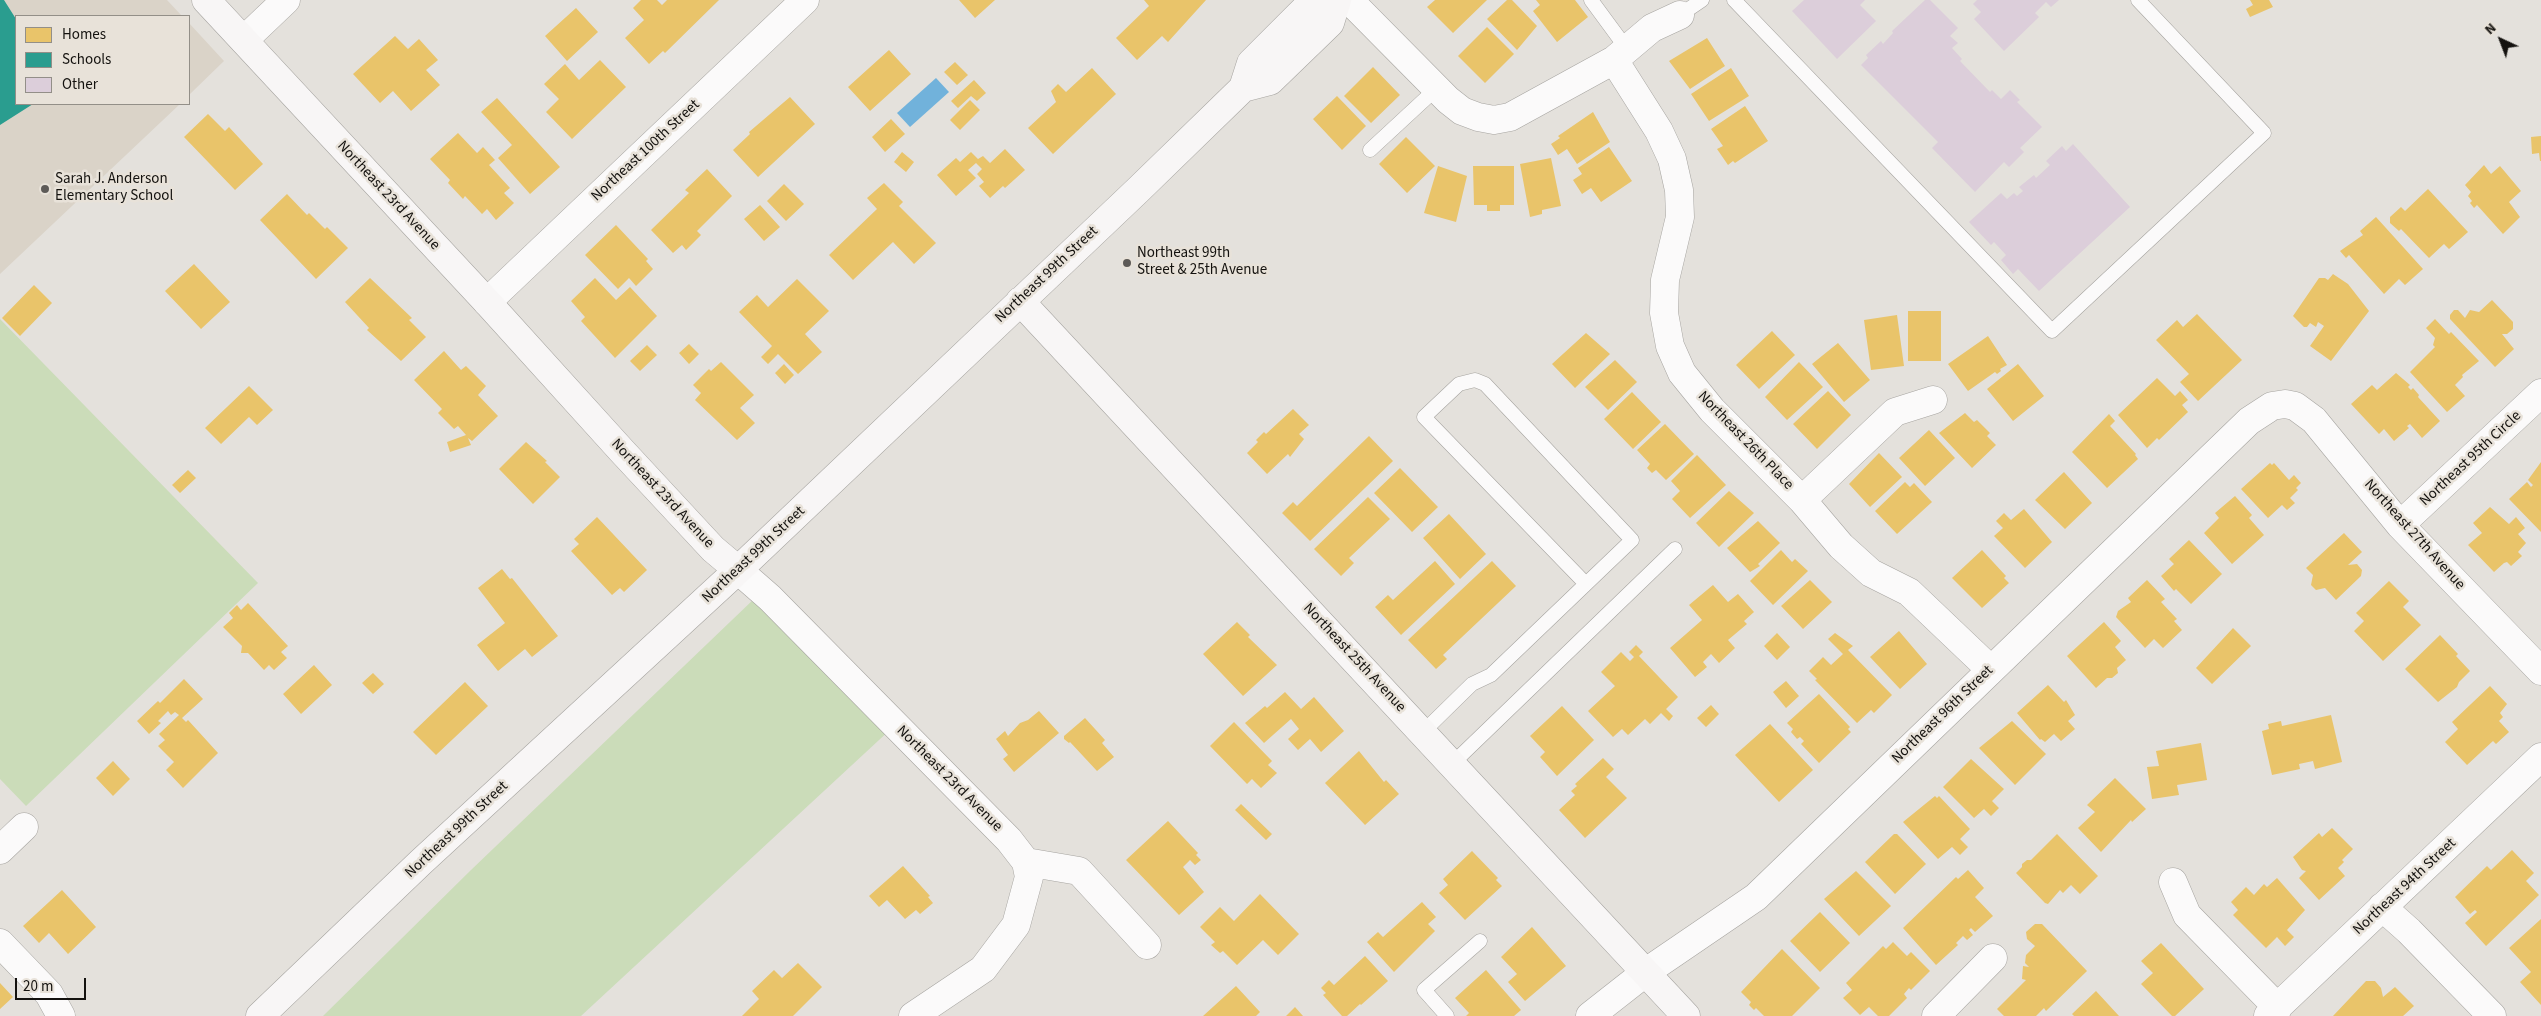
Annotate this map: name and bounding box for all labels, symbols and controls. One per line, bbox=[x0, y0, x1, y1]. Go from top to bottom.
legend bbox=[15, 15, 190, 105]
north arrow bbox=[2476, 15, 2526, 65]
text: N bbox=[2481, 19, 2501, 40]
text: Homes bbox=[62, 24, 106, 45]
text: Schools bbox=[62, 49, 111, 70]
text: Other bbox=[62, 74, 98, 95]
street label: Northeast 100th Street bbox=[588, 96, 704, 206]
street label: Northeast 23rd Avenue bbox=[333, 138, 443, 254]
place label: Sarah J. Anderson Elementary School bbox=[55, 171, 173, 206]
marker: Sarah J. Anderson Elementary School bbox=[39, 183, 51, 195]
street label: Northeast 99th Street bbox=[992, 223, 1102, 327]
place label: Northeast 99th Street & 25th Avenue bbox=[1137, 245, 1267, 280]
marker: Northeast 99th Street & 25th Avenue bbox=[1121, 257, 1133, 269]
street label: Northeast 26th Place bbox=[1693, 388, 1797, 494]
street label: Northeast 95th Circle bbox=[2417, 408, 2525, 510]
street label: Northeast 23rd Avenue bbox=[607, 436, 717, 552]
street label: Northeast 27th Avenue bbox=[2360, 476, 2468, 594]
street label: Northeast 99th Street bbox=[699, 503, 809, 607]
street label: Northeast 25th Avenue bbox=[1299, 600, 1409, 716]
street label: Northeast 96th Street bbox=[1889, 662, 1997, 768]
street label: Northeast 23rd Avenue bbox=[892, 722, 1006, 836]
street label: Northeast 99th Street bbox=[402, 778, 512, 882]
street label: Northeast 94th Street bbox=[2350, 835, 2460, 939]
scale bar bbox=[18, 968, 89, 1000]
text: 20 m bbox=[23, 976, 53, 997]

